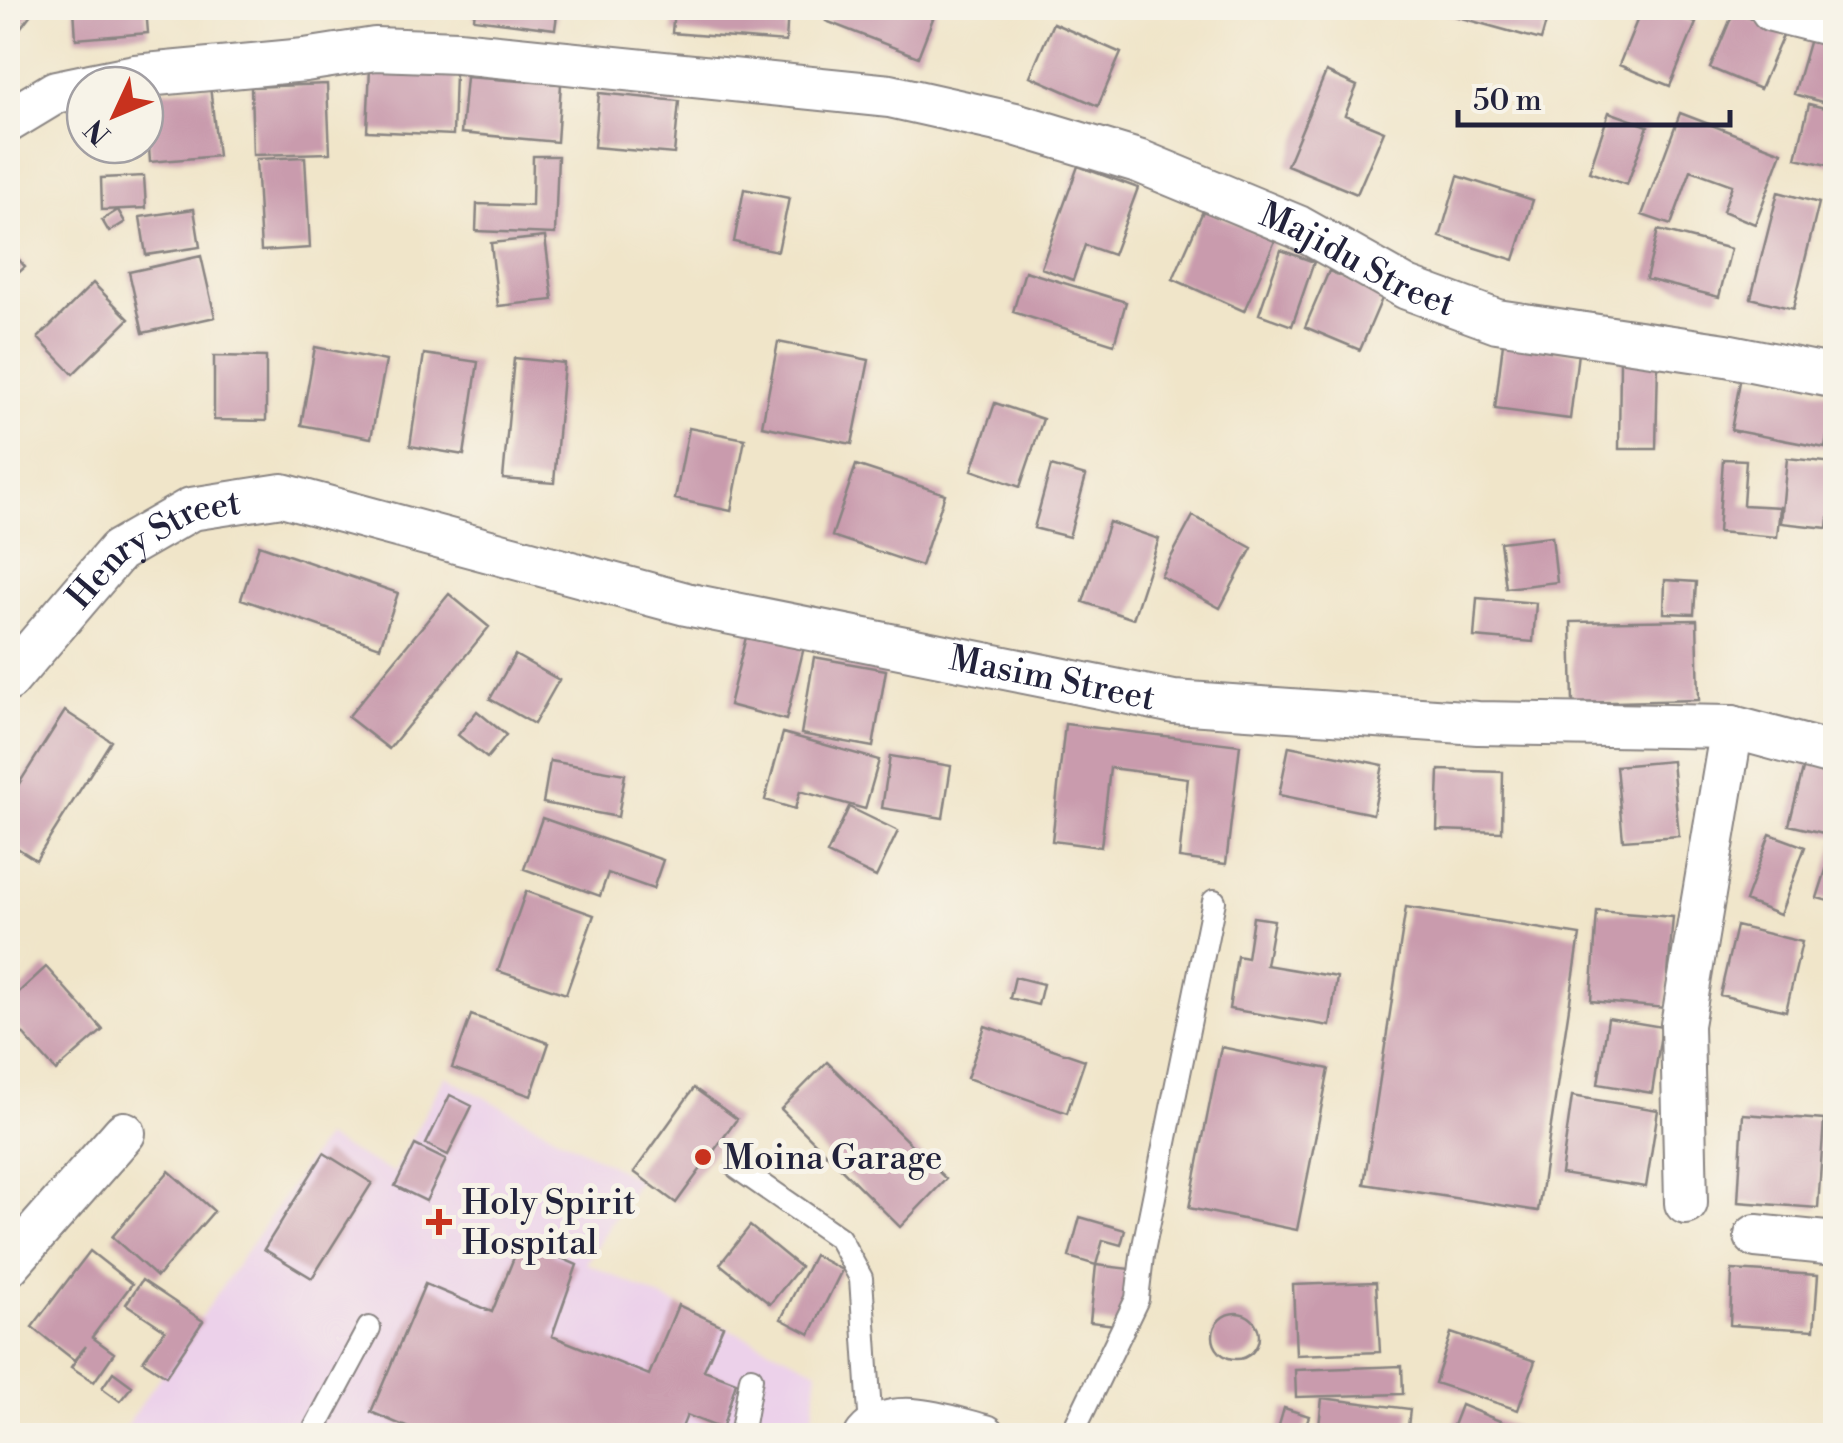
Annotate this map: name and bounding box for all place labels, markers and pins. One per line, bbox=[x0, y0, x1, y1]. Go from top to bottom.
place label: Moina Garage bbox=[723, 1137, 943, 1180]
marker: Moina Garage bbox=[692, 1146, 714, 1168]
place label: Holy Spirit Hospital bbox=[462, 1182, 636, 1265]
marker: Holy Spirit Hospital bbox=[426, 1209, 452, 1235]

